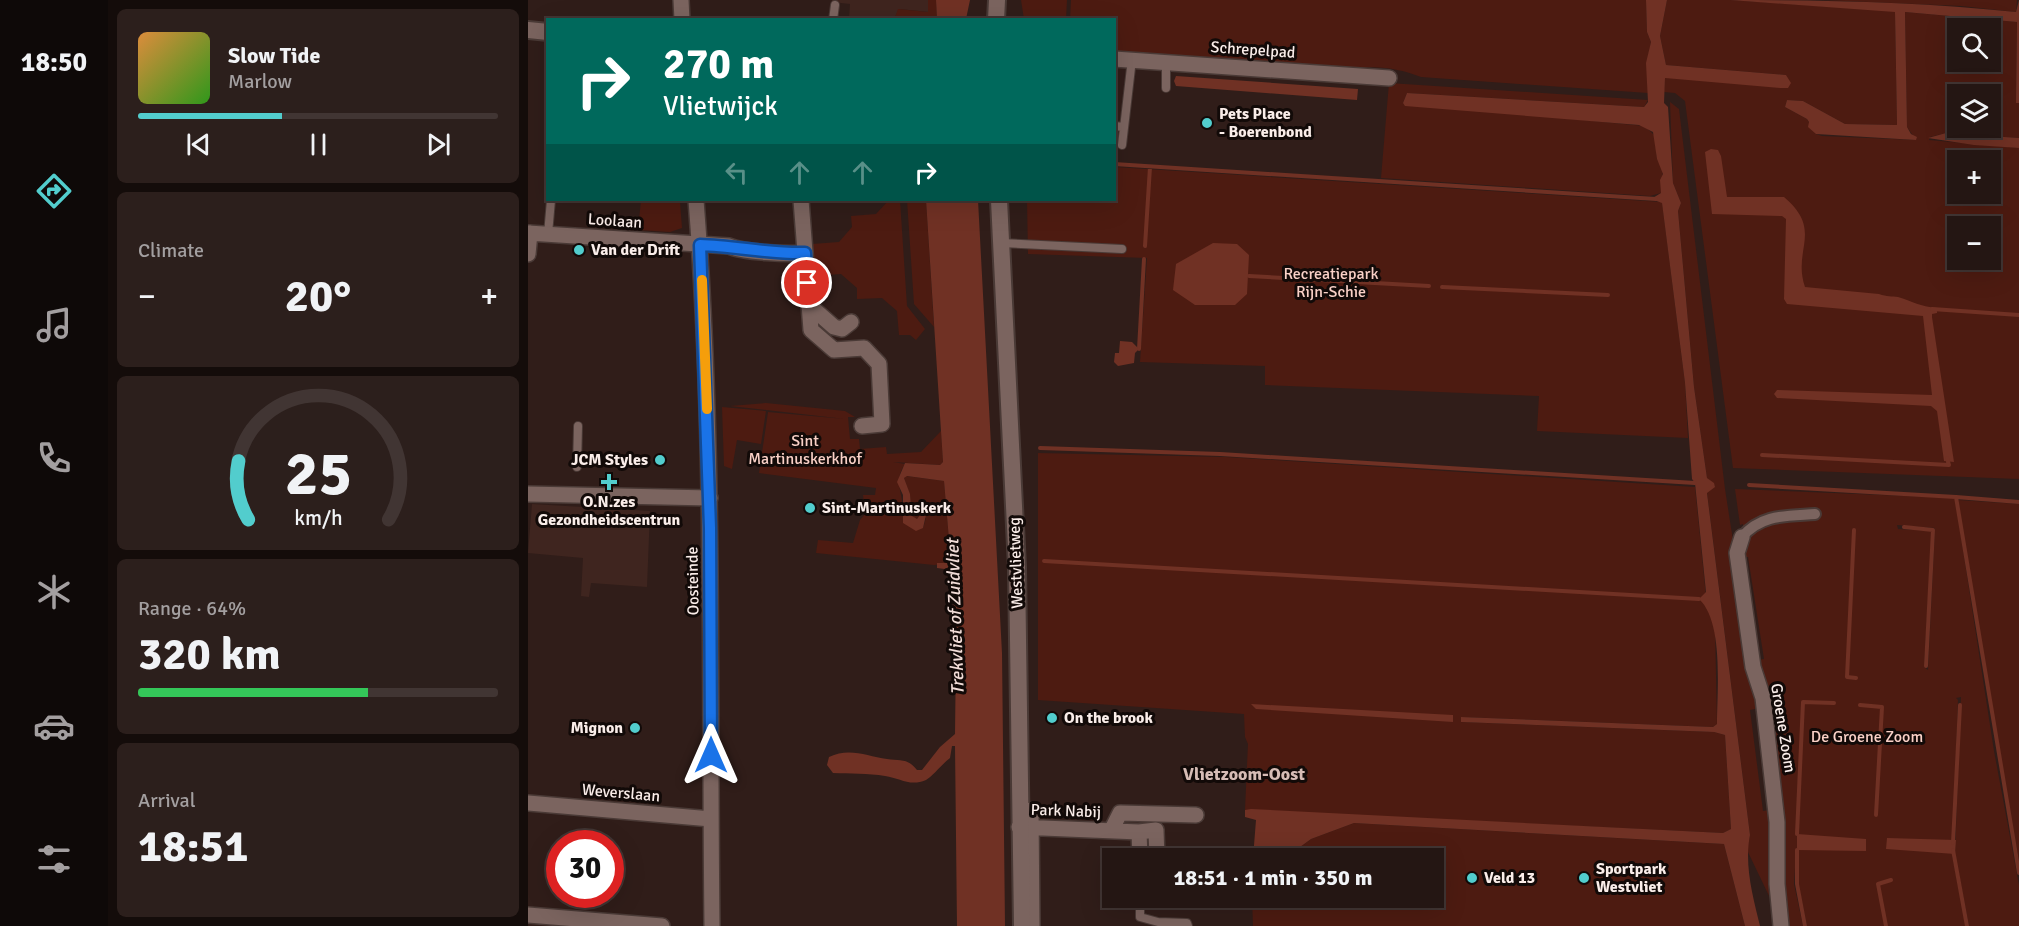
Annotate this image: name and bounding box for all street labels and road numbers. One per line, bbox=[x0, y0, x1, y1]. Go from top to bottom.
street label: Schrepelpad bbox=[1210, 37, 1296, 63]
street label: Loolaan bbox=[587, 209, 643, 233]
street label: Westvlietweg bbox=[1004, 517, 1028, 609]
street label: Oosteinde bbox=[682, 546, 704, 616]
street label: Groene Zoom bbox=[1766, 682, 1800, 774]
street label: Weverslaan bbox=[581, 780, 661, 806]
street label: Park Nabij bbox=[1030, 800, 1102, 822]

